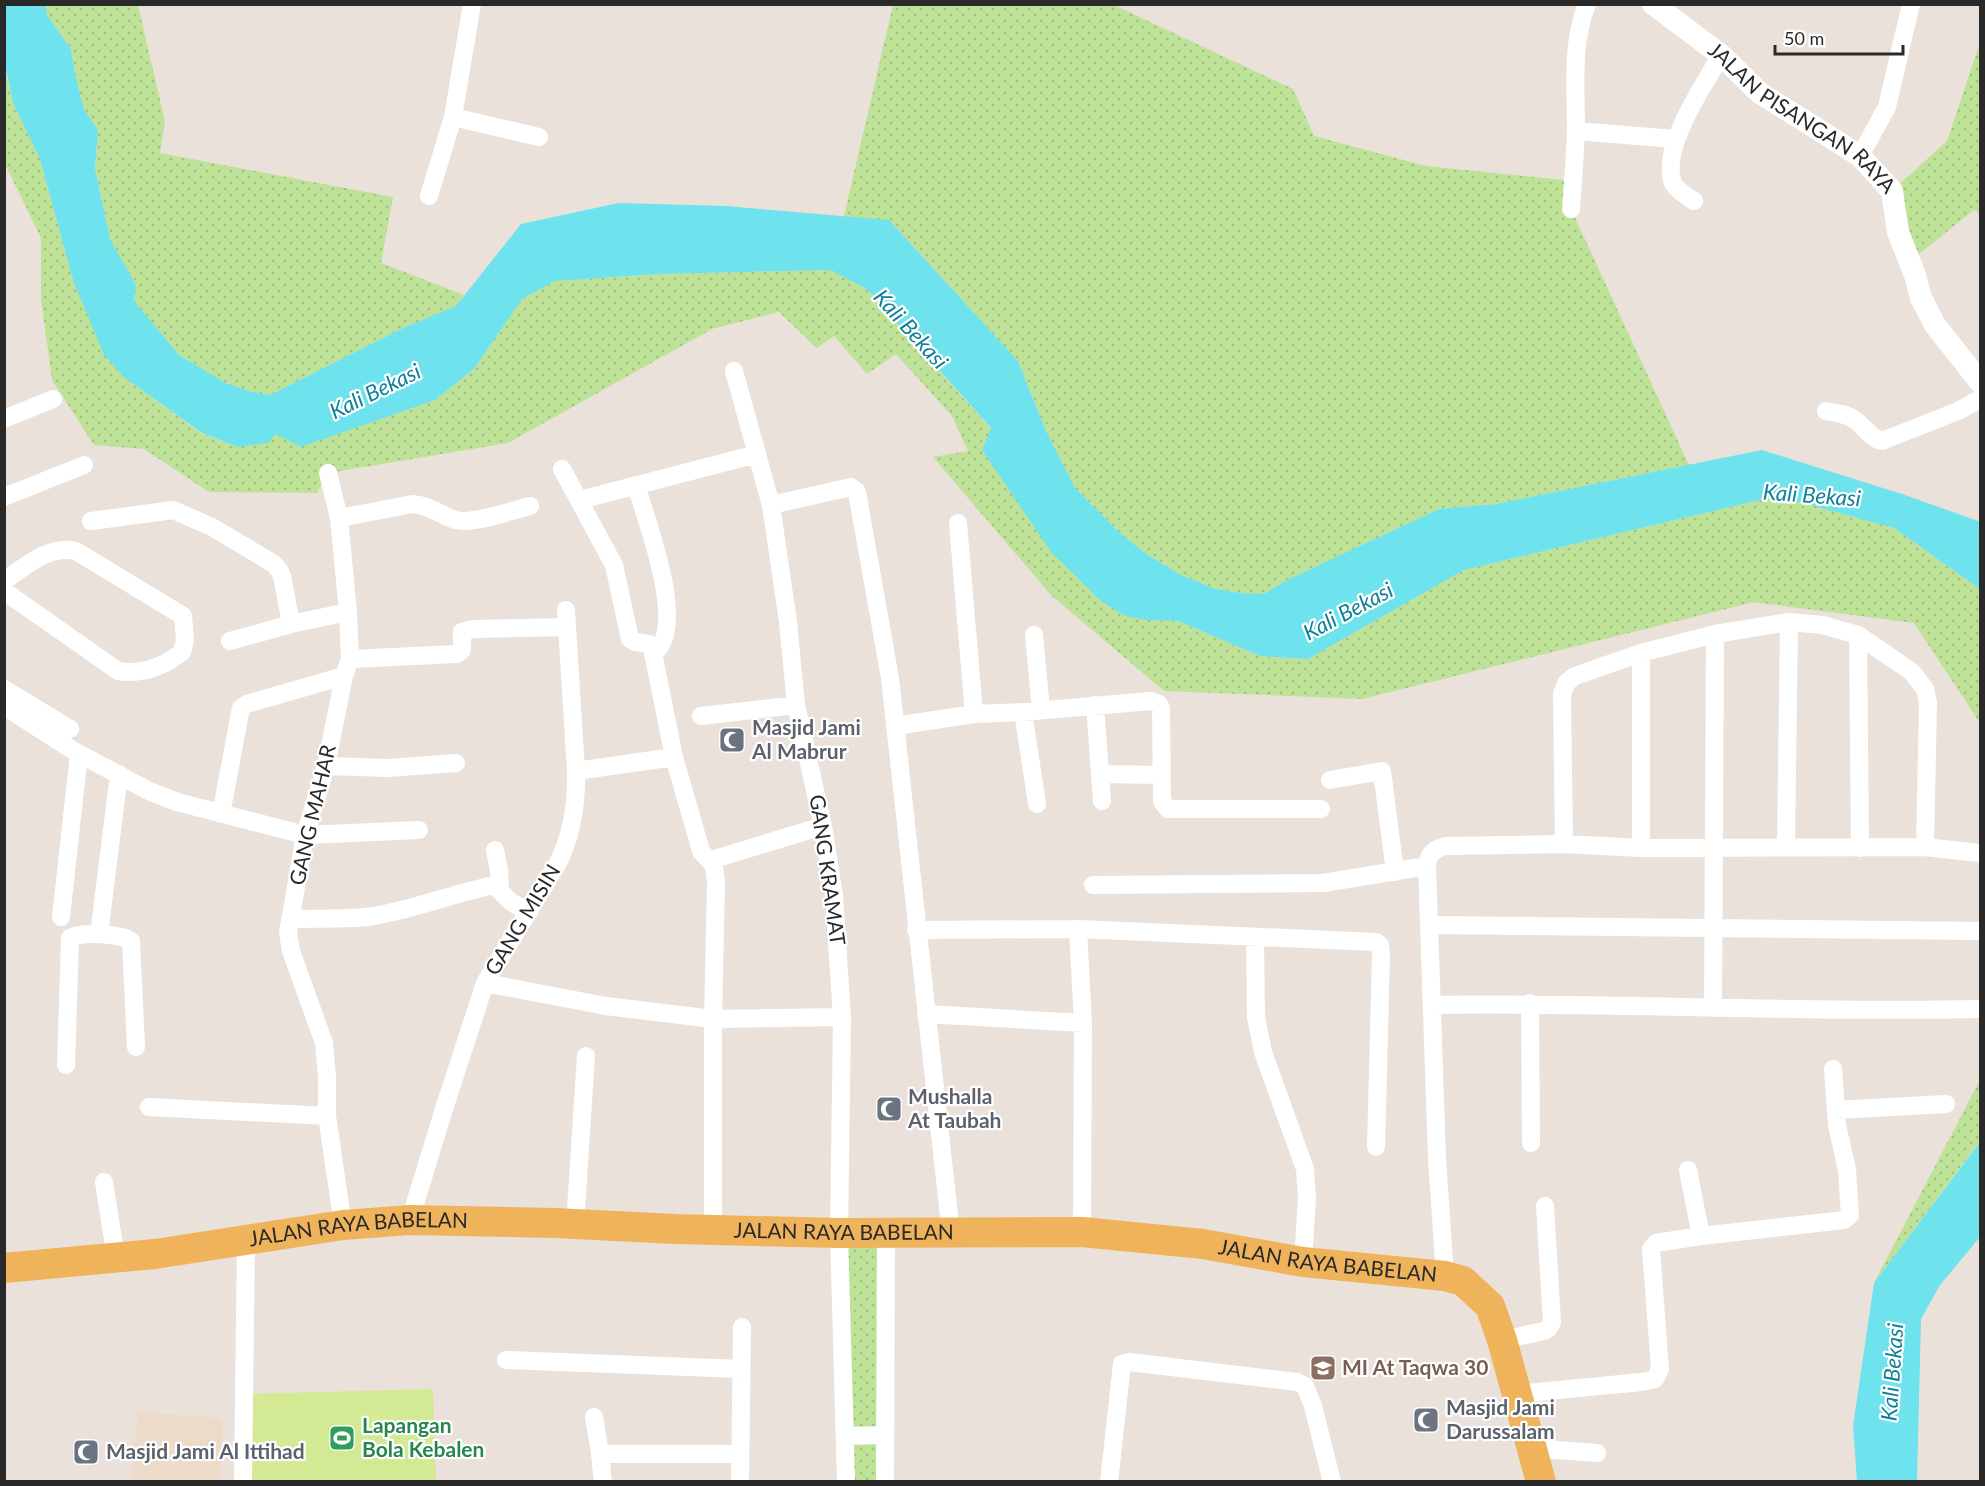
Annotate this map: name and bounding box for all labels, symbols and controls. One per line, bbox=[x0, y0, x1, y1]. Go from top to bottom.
scale bar bbox=[1775, 18, 1902, 56]
text: 50 m bbox=[1784, 27, 1824, 49]
street label: JALAN PISANGAN RAYA bbox=[1704, 36, 1902, 198]
water label: Kali Bekasi bbox=[869, 283, 954, 374]
water label: Kali Bekasi bbox=[325, 357, 425, 424]
water label: Kali Bekasi bbox=[1762, 478, 1862, 511]
water label: Kali Bekasi bbox=[1298, 576, 1397, 646]
place label: Masjid Jami Al Mabrur bbox=[751, 714, 861, 763]
mosque icon: Masjid Jami Al Mabrur bbox=[717, 725, 747, 755]
street label: GANG MAHAR bbox=[283, 741, 340, 887]
street label: GANG KRAMAT bbox=[806, 793, 852, 947]
street label: GANG MISIN bbox=[479, 859, 565, 979]
place label: Mushalla At Taubah bbox=[907, 1083, 1001, 1132]
mosque icon: Mushalla At Taubah bbox=[874, 1094, 904, 1124]
street label: JALAN RAYA BABELAN bbox=[247, 1206, 468, 1250]
street label: JALAN RAYA BABELAN bbox=[733, 1216, 954, 1244]
street label: JALAN RAYA BABELAN bbox=[1217, 1233, 1438, 1286]
water label: Kali Bekasi bbox=[1875, 1322, 1908, 1422]
school or university icon: MI At Taqwa 30 bbox=[1308, 1353, 1338, 1383]
place label: MI At Taqwa 30 bbox=[1342, 1354, 1488, 1379]
place label: Masjid Jami Darussalam bbox=[1446, 1394, 1555, 1443]
mosque icon: Masjid Jami Darussalam bbox=[1411, 1405, 1441, 1435]
place label: Lapangan Bola Kebalen bbox=[362, 1412, 484, 1461]
sports icon: Lapangan Bola Kebalen bbox=[327, 1423, 357, 1453]
mosque icon: Masjid Jami Al Ittihad bbox=[71, 1437, 101, 1467]
place label: Masjid Jami Al Ittihad bbox=[106, 1438, 305, 1463]

